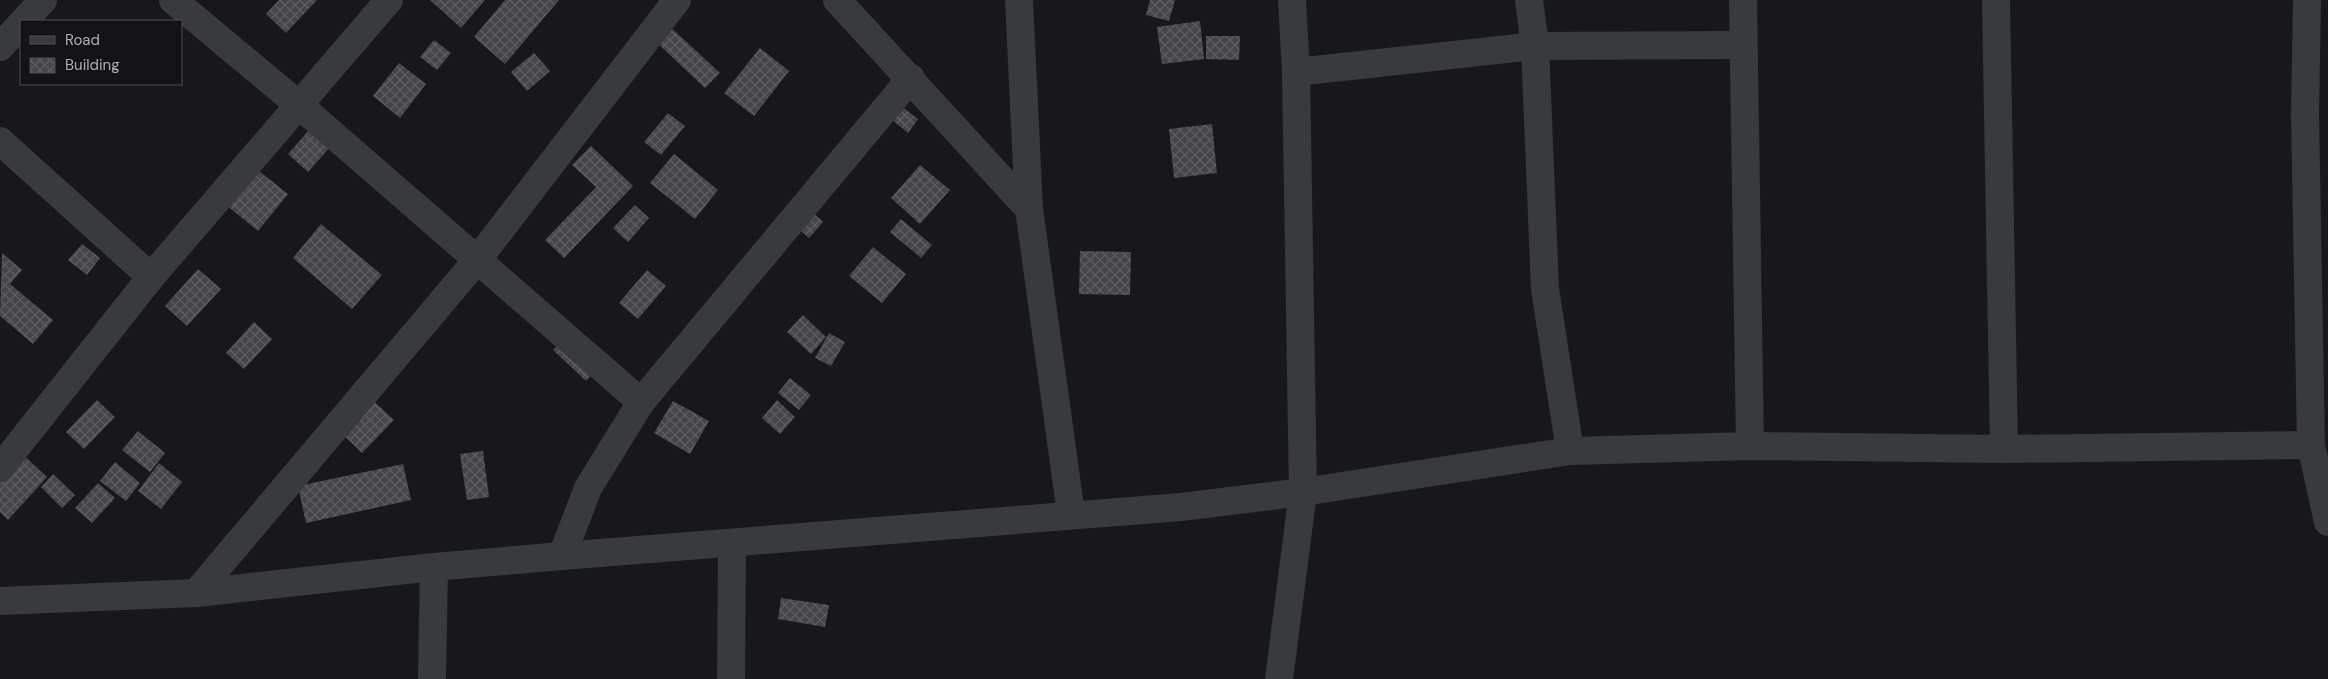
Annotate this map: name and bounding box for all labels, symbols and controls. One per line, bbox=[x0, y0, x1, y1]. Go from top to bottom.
legend bbox=[20, 20, 182, 85]
text: Road bbox=[65, 30, 100, 50]
text: Building bbox=[65, 55, 120, 75]

